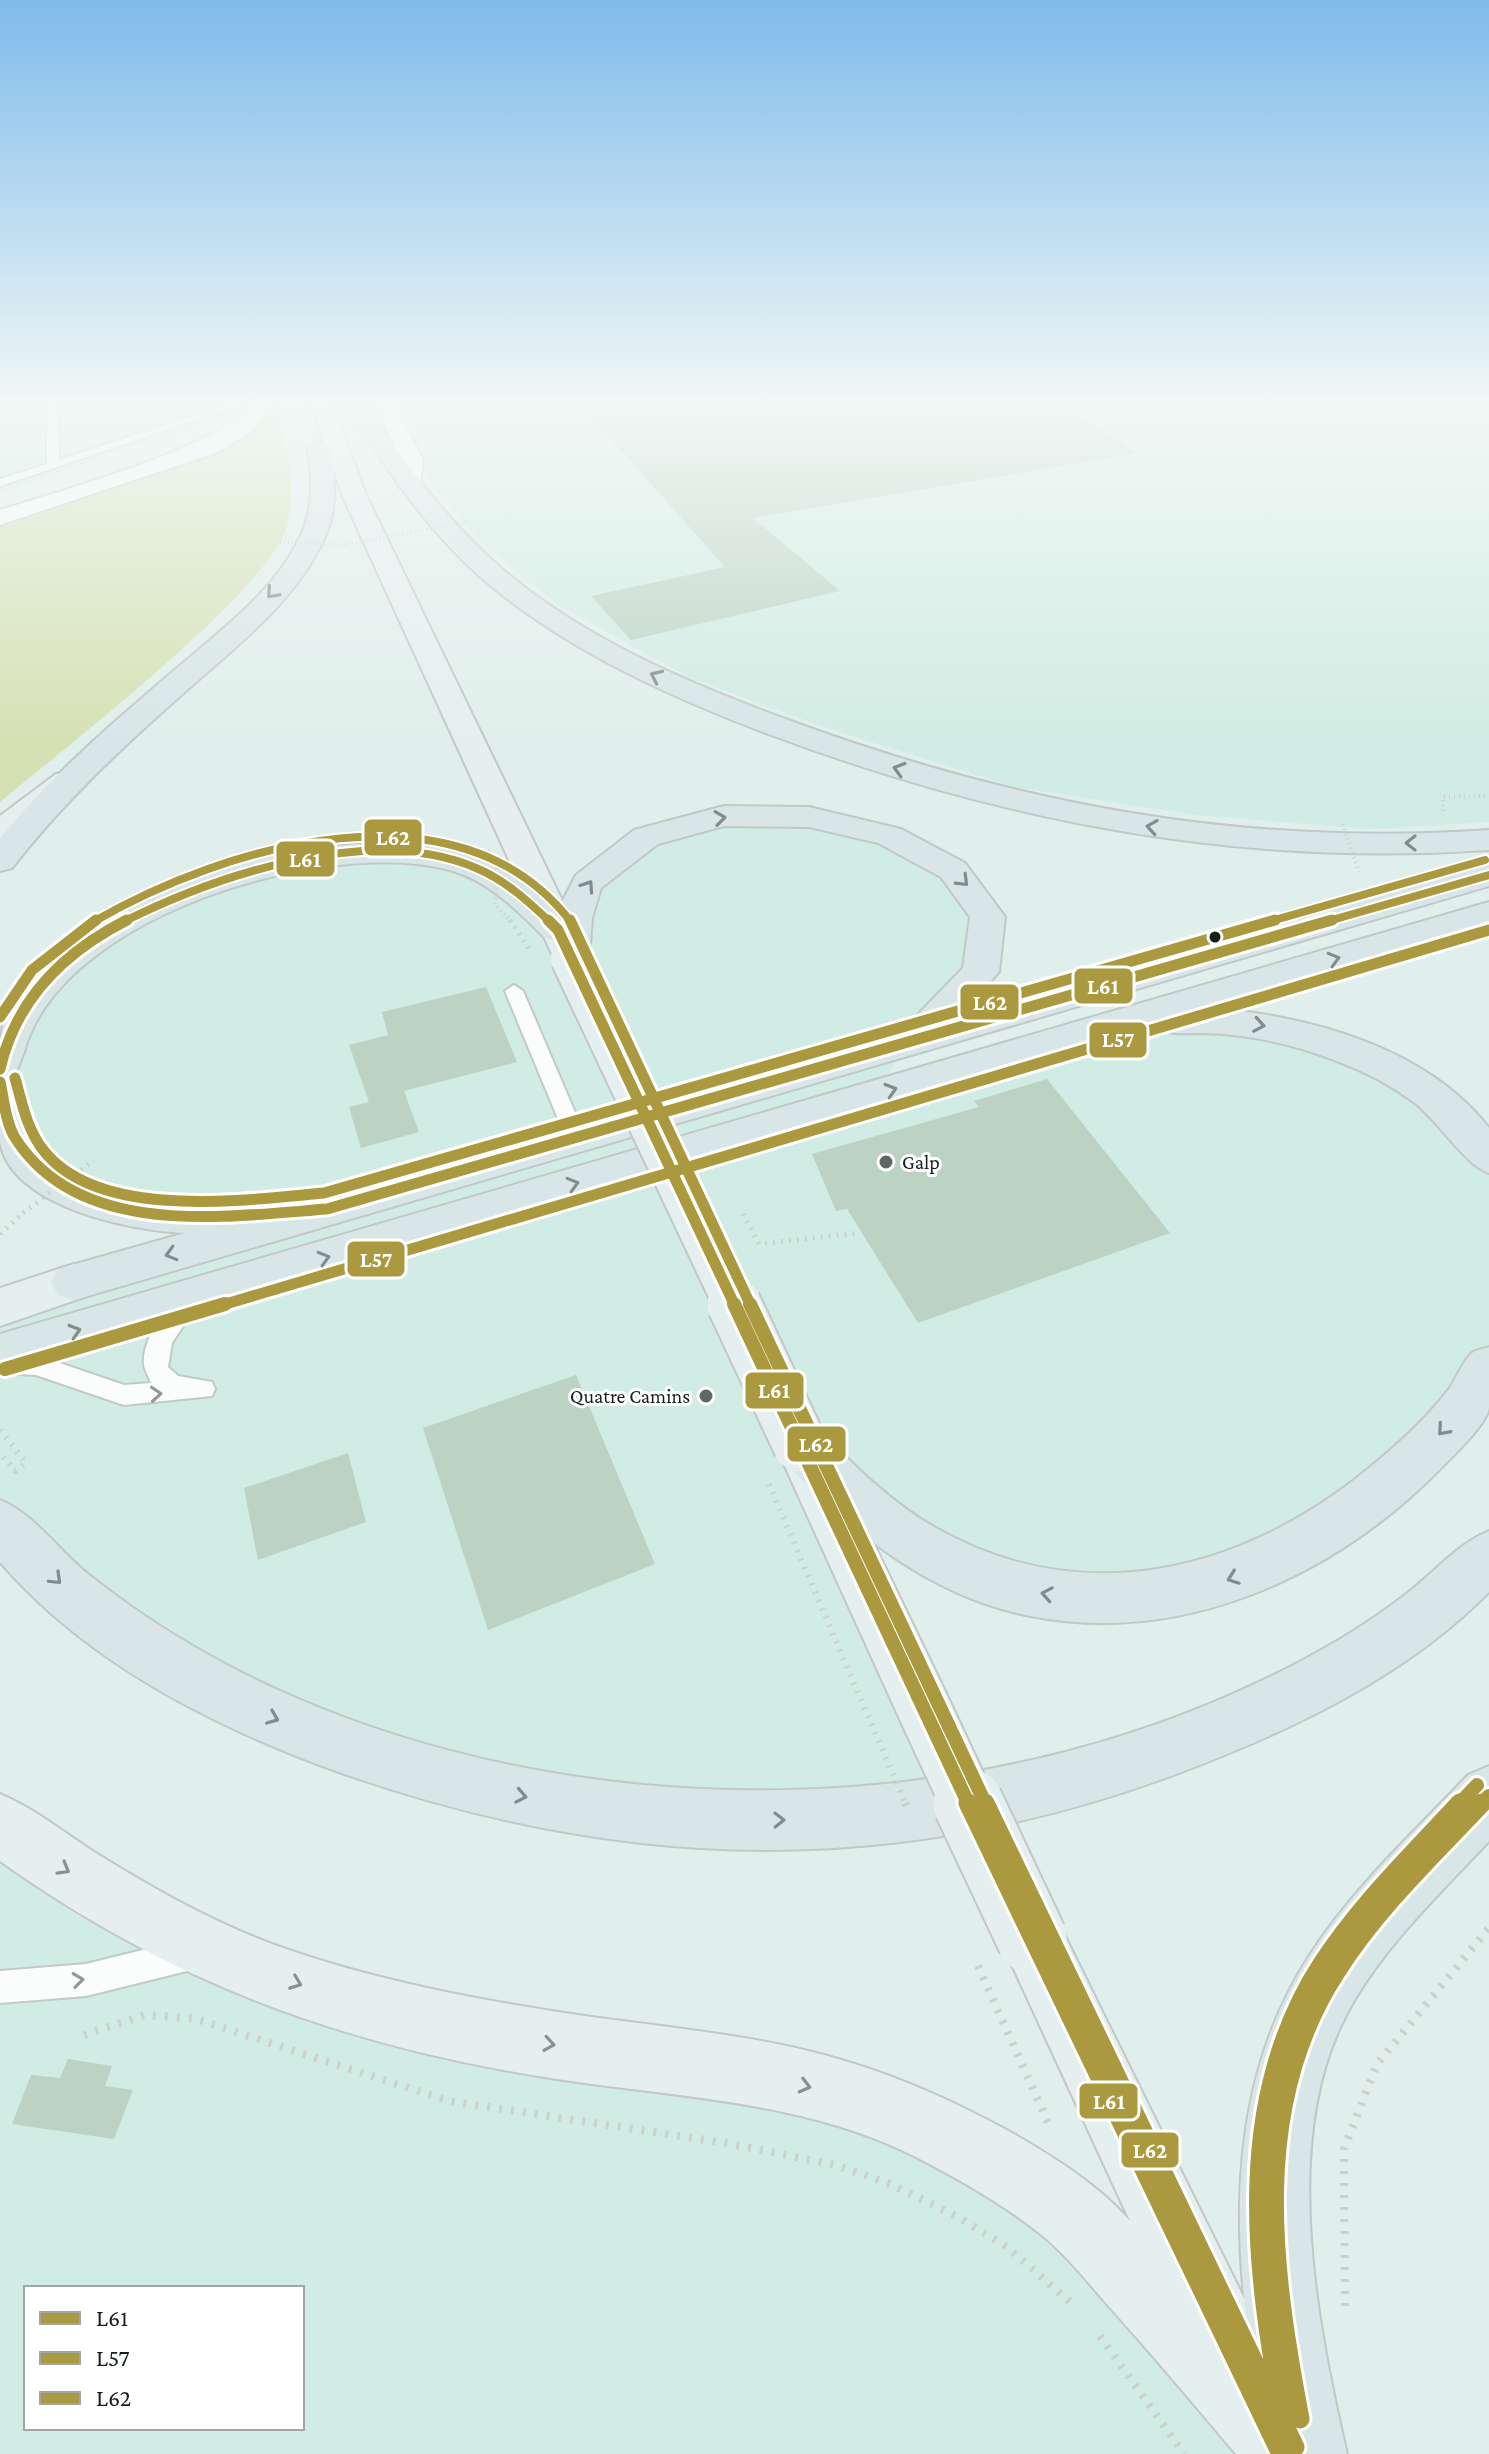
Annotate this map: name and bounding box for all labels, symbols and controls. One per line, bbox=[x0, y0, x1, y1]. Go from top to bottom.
one-way arrow bbox=[268, 584, 282, 599]
one-way arrow bbox=[650, 670, 665, 686]
one-way arrow bbox=[892, 762, 906, 778]
one-way arrow bbox=[713, 810, 727, 827]
line badge: L62 bbox=[363, 818, 423, 857]
one-way arrow bbox=[1145, 819, 1159, 836]
text: L62 bbox=[376, 825, 410, 850]
one-way arrow bbox=[1404, 835, 1417, 852]
line badge: L61 bbox=[275, 840, 336, 878]
text: L61 bbox=[289, 847, 321, 872]
one-way arrow bbox=[954, 872, 968, 886]
one-way arrow bbox=[578, 880, 593, 894]
unlabelled marker bbox=[1207, 929, 1223, 945]
one-way arrow bbox=[1327, 952, 1341, 968]
line badge: L61 bbox=[1073, 967, 1134, 1005]
text: L61 bbox=[1087, 974, 1119, 999]
line badge: L62 bbox=[959, 983, 1020, 1021]
text: L62 bbox=[973, 990, 1007, 1015]
one-way arrow bbox=[1252, 1016, 1266, 1033]
line badge: L57 bbox=[1088, 1021, 1148, 1059]
text: L57 bbox=[1102, 1027, 1134, 1052]
one-way arrow bbox=[884, 1083, 898, 1099]
place label: Galp bbox=[902, 1151, 940, 1174]
marker: Galp bbox=[877, 1153, 895, 1171]
one-way arrow bbox=[566, 1177, 580, 1193]
line badge: L57 bbox=[346, 1240, 406, 1278]
one-way arrow bbox=[165, 1245, 179, 1261]
text: L57 bbox=[360, 1247, 392, 1272]
one-way arrow bbox=[317, 1251, 330, 1267]
one-way arrow bbox=[67, 1324, 81, 1341]
line badge: L61 bbox=[744, 1371, 805, 1410]
text: L61 bbox=[758, 1378, 790, 1403]
place label: Quatre Camins bbox=[570, 1385, 690, 1407]
one-way arrow bbox=[150, 1386, 163, 1403]
marker: Quatre Camins bbox=[697, 1387, 715, 1405]
one-way arrow bbox=[1438, 1420, 1452, 1435]
line badge: L62 bbox=[786, 1425, 847, 1463]
text: L62 bbox=[799, 1432, 833, 1457]
one-way arrow bbox=[47, 1569, 61, 1584]
one-way arrow bbox=[1227, 1569, 1241, 1585]
one-way arrow bbox=[1040, 1587, 1054, 1604]
one-way arrow bbox=[265, 1709, 280, 1725]
one-way arrow bbox=[514, 1787, 528, 1804]
one-way arrow bbox=[773, 1812, 786, 1829]
one-way arrow bbox=[55, 1859, 70, 1875]
one-way arrow bbox=[71, 1972, 84, 1989]
one-way arrow bbox=[288, 1973, 302, 1990]
one-way arrow bbox=[542, 2035, 556, 2052]
one-way arrow bbox=[798, 2077, 812, 2094]
line badge: L61 bbox=[1078, 2082, 1139, 2120]
text: L61 bbox=[1093, 2089, 1125, 2114]
line badge: L62 bbox=[1120, 2131, 1180, 2169]
text: L62 bbox=[1133, 2138, 1167, 2163]
legend bbox=[24, 2286, 304, 2430]
text: L61 bbox=[96, 2304, 128, 2331]
text: L57 bbox=[96, 2344, 130, 2371]
text: L62 bbox=[96, 2384, 131, 2411]

